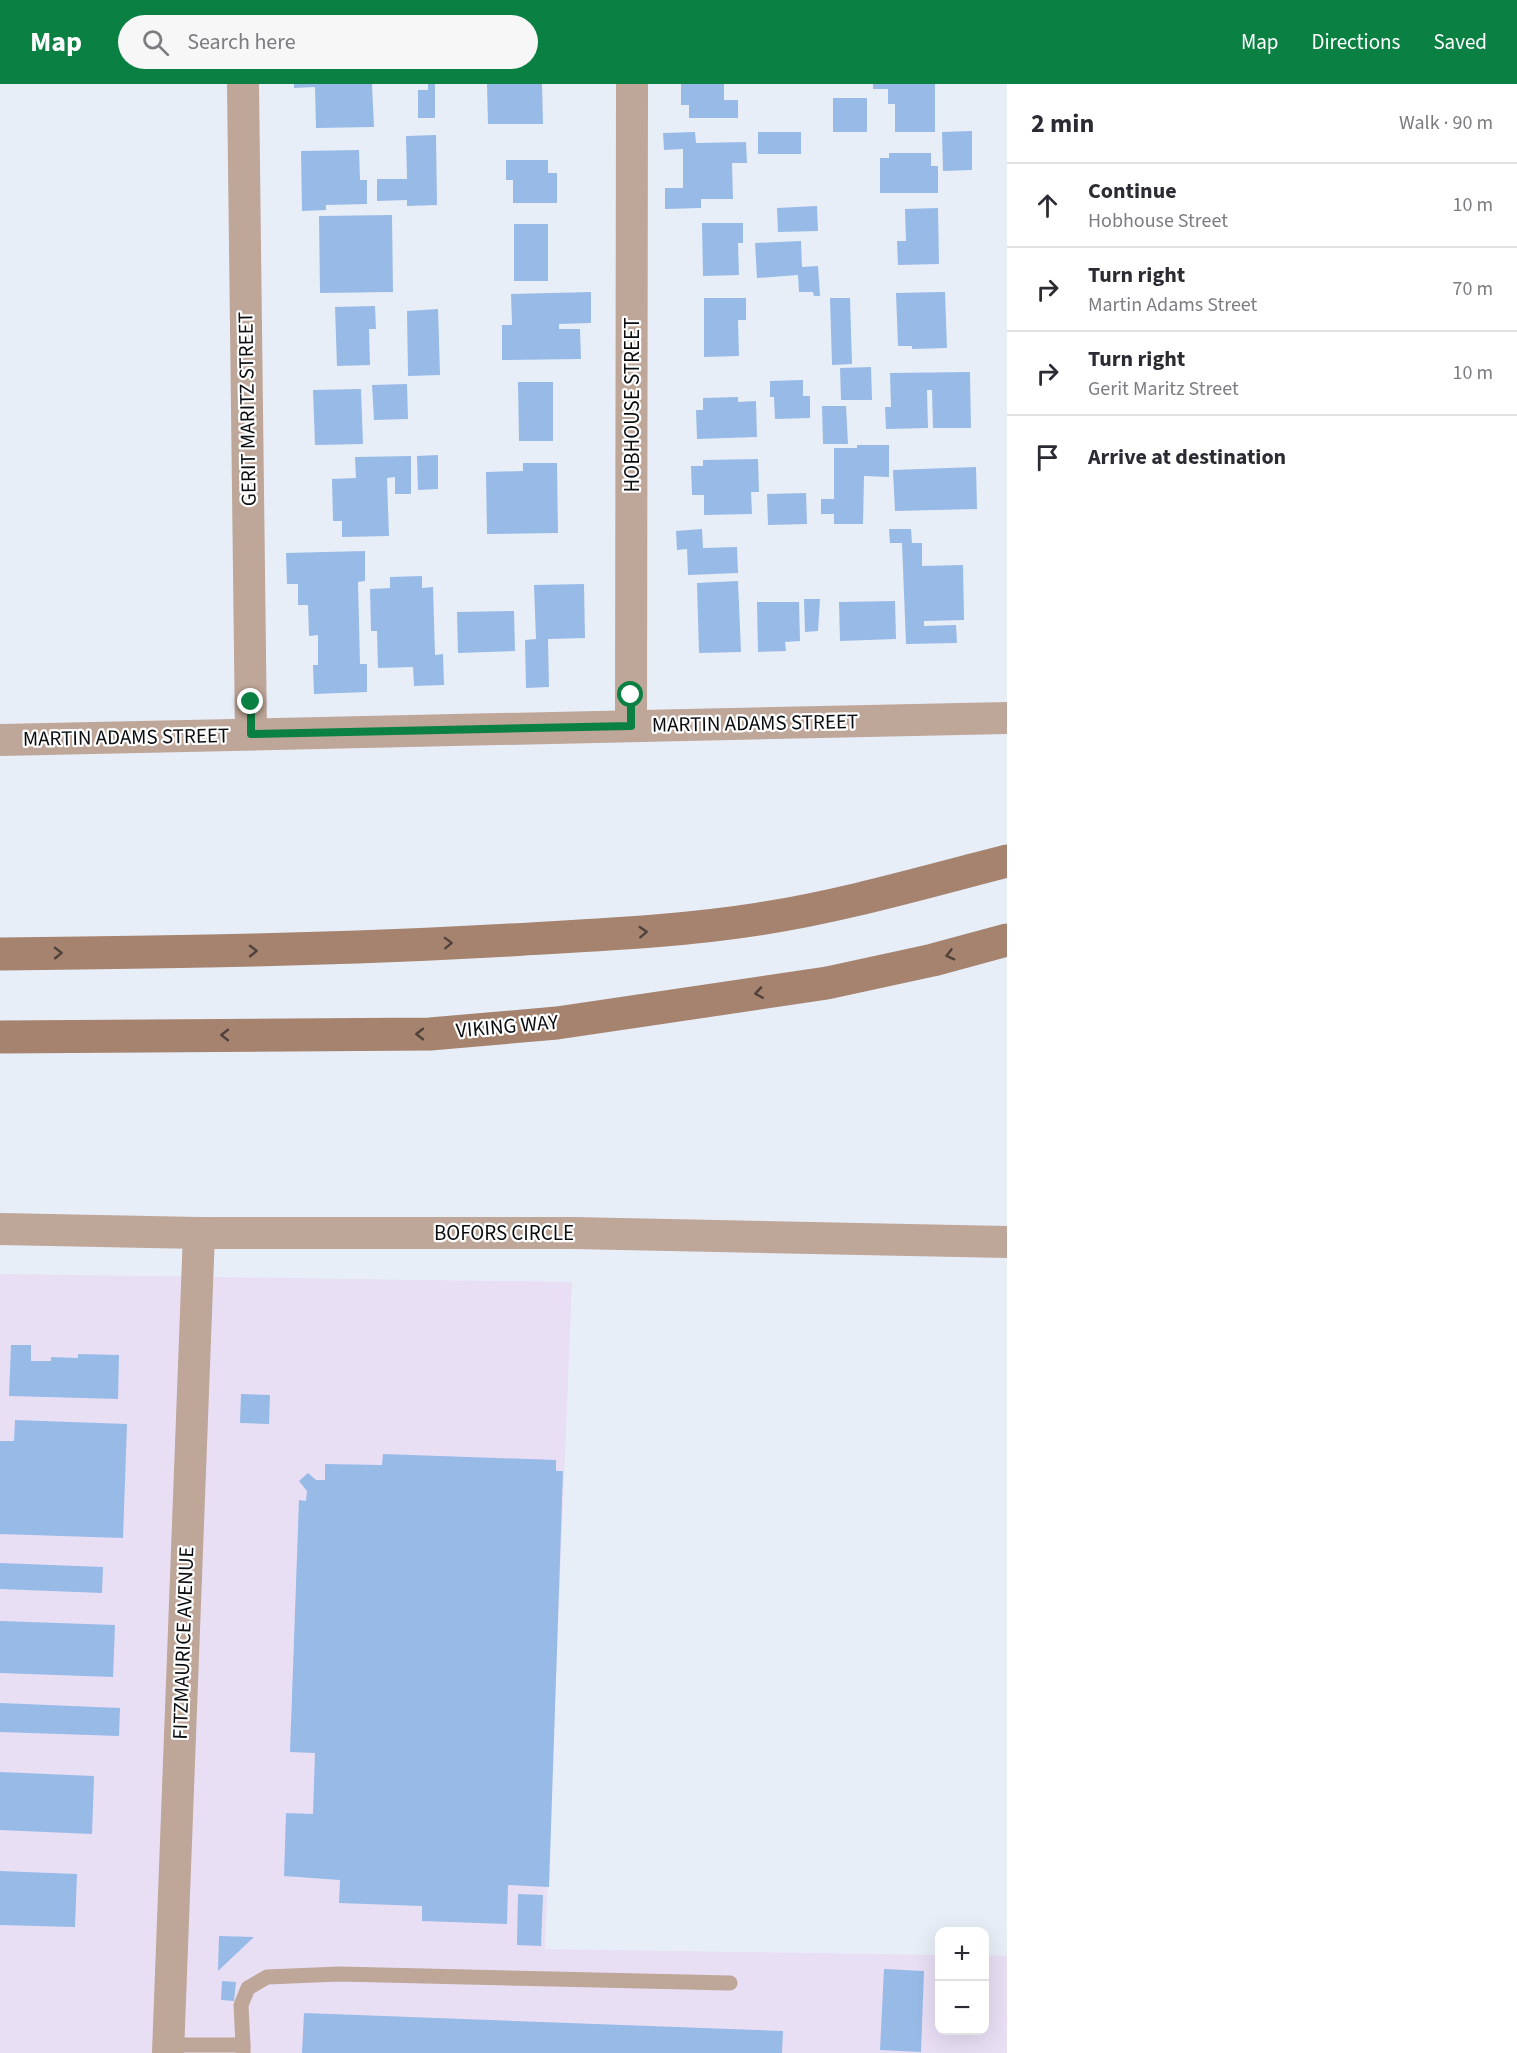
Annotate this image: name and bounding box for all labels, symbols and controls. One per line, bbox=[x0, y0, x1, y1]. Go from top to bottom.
search box bbox=[118, 15, 538, 69]
text: Map bbox=[30, 22, 82, 62]
icon: search bbox=[139, 26, 172, 59]
text: Search here bbox=[187, 26, 296, 58]
text: Map bbox=[1241, 27, 1279, 57]
text: Directions bbox=[1312, 27, 1400, 57]
text: Saved bbox=[1433, 27, 1487, 57]
text: 2 min bbox=[1031, 105, 1094, 142]
text: Walk · 90 m bbox=[1399, 109, 1493, 137]
text: Continue bbox=[1088, 175, 1177, 207]
icon: ahead bbox=[1031, 189, 1064, 222]
text: 10 m bbox=[1453, 191, 1493, 219]
text: Hobhouse Street bbox=[1088, 207, 1228, 235]
text: Turn right bbox=[1088, 259, 1185, 291]
icon: right bbox=[1031, 273, 1064, 306]
text: 70 m bbox=[1453, 275, 1493, 303]
text: Martin Adams Street bbox=[1088, 291, 1257, 319]
street label: GERIT MARITZ STREET bbox=[230, 312, 264, 506]
street label: HOBHOUSE STREET bbox=[617, 318, 647, 492]
text: Turn right bbox=[1088, 343, 1185, 375]
icon: right bbox=[1031, 357, 1064, 390]
text: 10 m bbox=[1453, 359, 1493, 387]
text: Gerit Maritz Street bbox=[1088, 375, 1239, 403]
icon: arrive bbox=[1031, 441, 1064, 474]
text: Arrive at destination bbox=[1088, 441, 1286, 473]
route start bbox=[617, 681, 643, 707]
route end bbox=[237, 688, 263, 714]
street label: MARTIN ADAMS STREET bbox=[652, 706, 858, 740]
street label: MARTIN ADAMS STREET bbox=[23, 720, 229, 754]
one-way arrow bbox=[639, 926, 648, 939]
one-way arrow bbox=[444, 936, 453, 949]
one-way arrow bbox=[249, 945, 258, 957]
one-way arrow bbox=[54, 947, 63, 959]
one-way arrow bbox=[946, 948, 956, 961]
one-way arrow bbox=[755, 987, 764, 999]
street label: VIKING WAY bbox=[455, 1007, 560, 1045]
one-way arrow bbox=[415, 1027, 424, 1040]
one-way arrow bbox=[220, 1029, 229, 1041]
street label: BOFORS CIRCLE bbox=[434, 1218, 574, 1248]
street label: FITZMAURICE AVENUE bbox=[165, 1546, 201, 1740]
map controls bbox=[935, 1927, 989, 2035]
button: + bbox=[935, 1927, 989, 1981]
button: − bbox=[935, 1981, 989, 2035]

